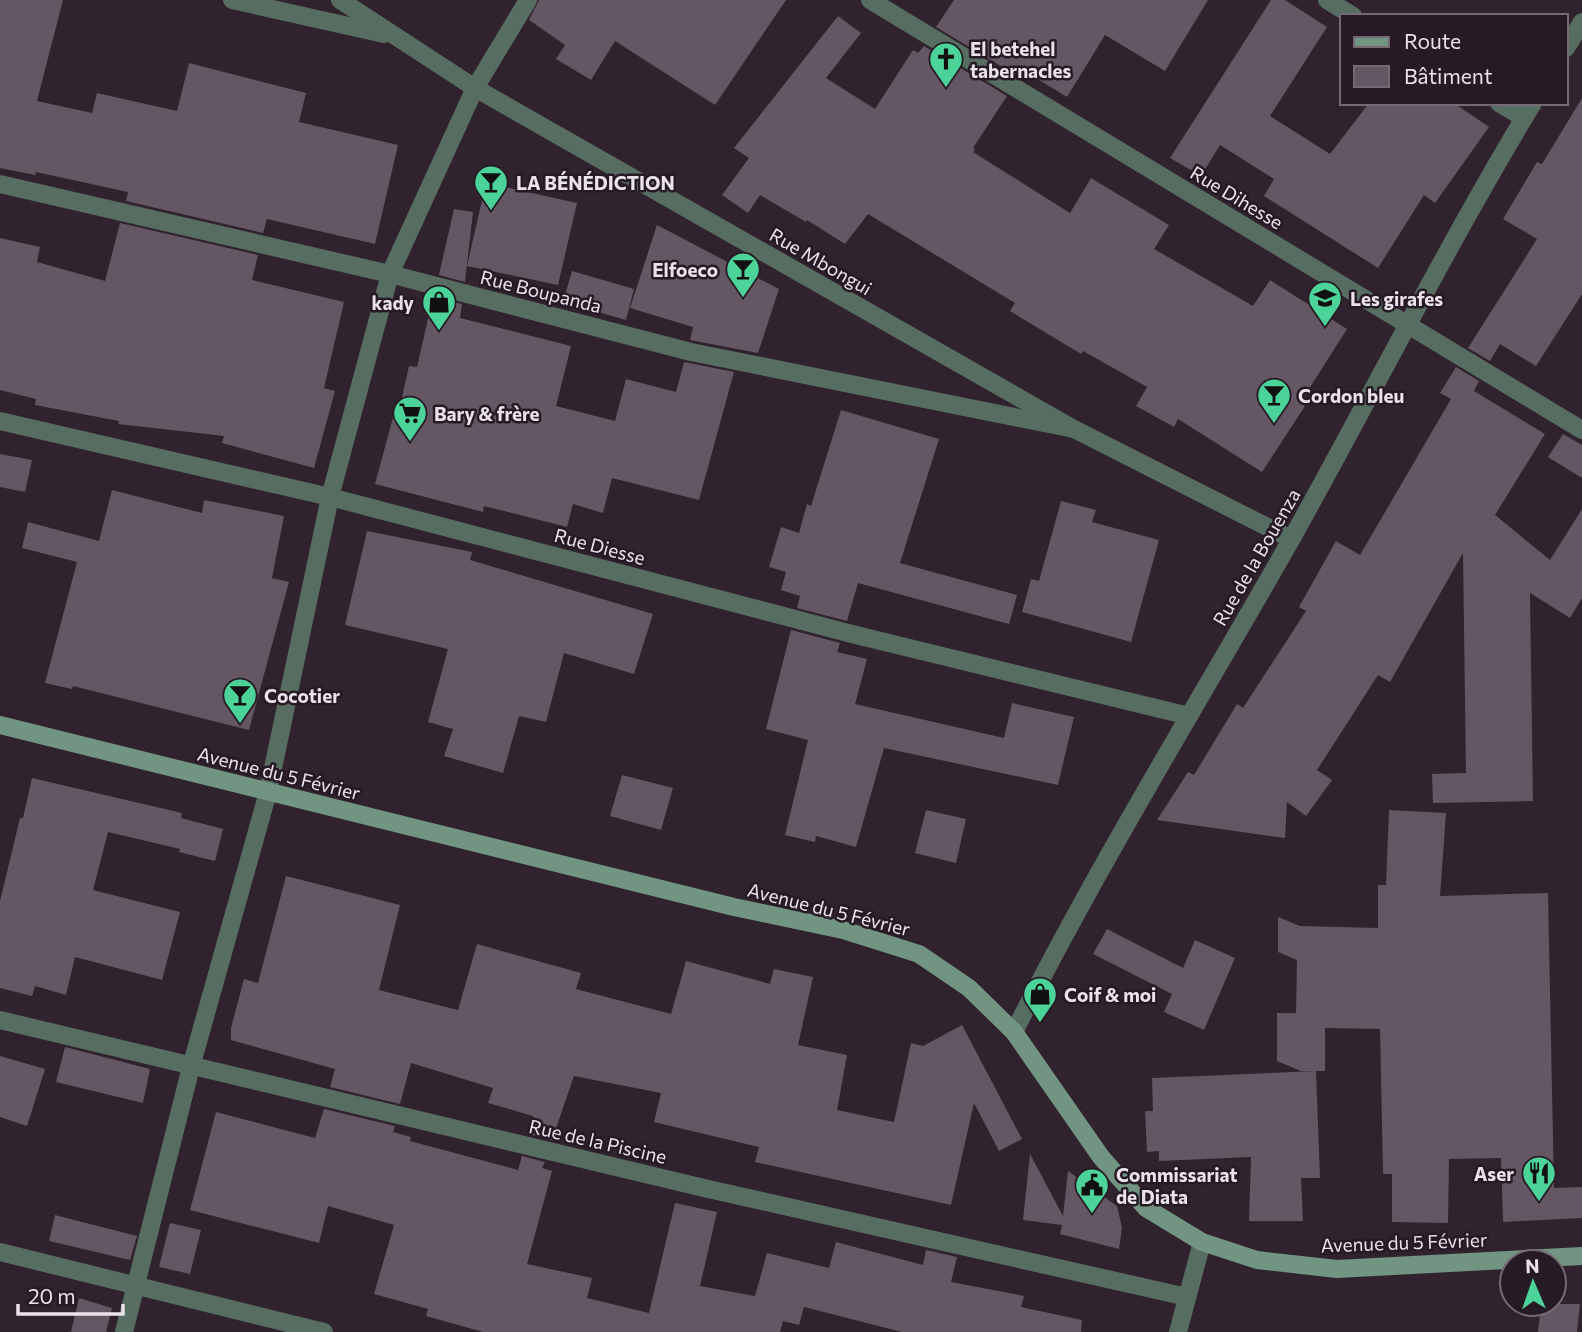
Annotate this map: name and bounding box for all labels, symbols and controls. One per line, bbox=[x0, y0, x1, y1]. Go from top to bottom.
legend bbox=[1340, 14, 1568, 105]
text: Route bbox=[1404, 28, 1461, 53]
place label: El betehel tabernacles bbox=[970, 37, 1072, 82]
church icon: El betehel tabernacles bbox=[927, 40, 965, 89]
text: Bâtiment bbox=[1404, 63, 1493, 88]
street label: Rue Dihesse bbox=[1187, 160, 1287, 234]
bar icon: LA BÉNÉDICTION bbox=[472, 163, 510, 212]
place label: LA BÉNÉDICTION bbox=[516, 171, 675, 194]
street label: Rue Mbongui bbox=[766, 222, 876, 300]
bar icon: Elfoeco bbox=[724, 250, 762, 299]
place label: Elfoeco bbox=[652, 258, 718, 281]
street label: Rue Boupanda bbox=[478, 265, 604, 317]
school or university icon: Les girafes bbox=[1306, 279, 1344, 328]
shop icon: kady bbox=[420, 283, 458, 332]
place label: Les girafes bbox=[1350, 287, 1443, 310]
place label: kady bbox=[372, 291, 415, 314]
bar icon: Cordon bleu bbox=[1255, 376, 1293, 425]
place label: Cordon bleu bbox=[1298, 384, 1404, 407]
supermarket icon: Bary & frère bbox=[391, 394, 429, 443]
place label: Bary & frère bbox=[434, 402, 540, 425]
street label: Rue de la Bouenza bbox=[1207, 484, 1305, 630]
street label: Rue Diesse bbox=[552, 523, 648, 569]
bar icon: Cocotier bbox=[221, 676, 259, 725]
place label: Cocotier bbox=[264, 684, 340, 707]
street label: Avenue du 5 Février bbox=[195, 742, 363, 804]
street label: Avenue du 5 Février bbox=[745, 878, 913, 940]
shop icon: Coif & moi bbox=[1021, 975, 1059, 1024]
place label: Coif & moi bbox=[1064, 983, 1156, 1006]
street label: Rue de la Piscine bbox=[527, 1114, 669, 1168]
restaurant icon: Aser bbox=[1520, 1154, 1558, 1203]
place label: Aser bbox=[1474, 1162, 1514, 1185]
place label: Commissariat de Diata bbox=[1116, 1163, 1238, 1208]
public building icon: Commissariat de Diata bbox=[1073, 1166, 1111, 1215]
street label: Avenue du 5 Février bbox=[1320, 1228, 1488, 1256]
north arrow bbox=[1498, 1248, 1568, 1318]
text: N bbox=[1525, 1254, 1540, 1277]
scale bar bbox=[18, 1272, 122, 1316]
text: 20 m bbox=[28, 1283, 76, 1308]

